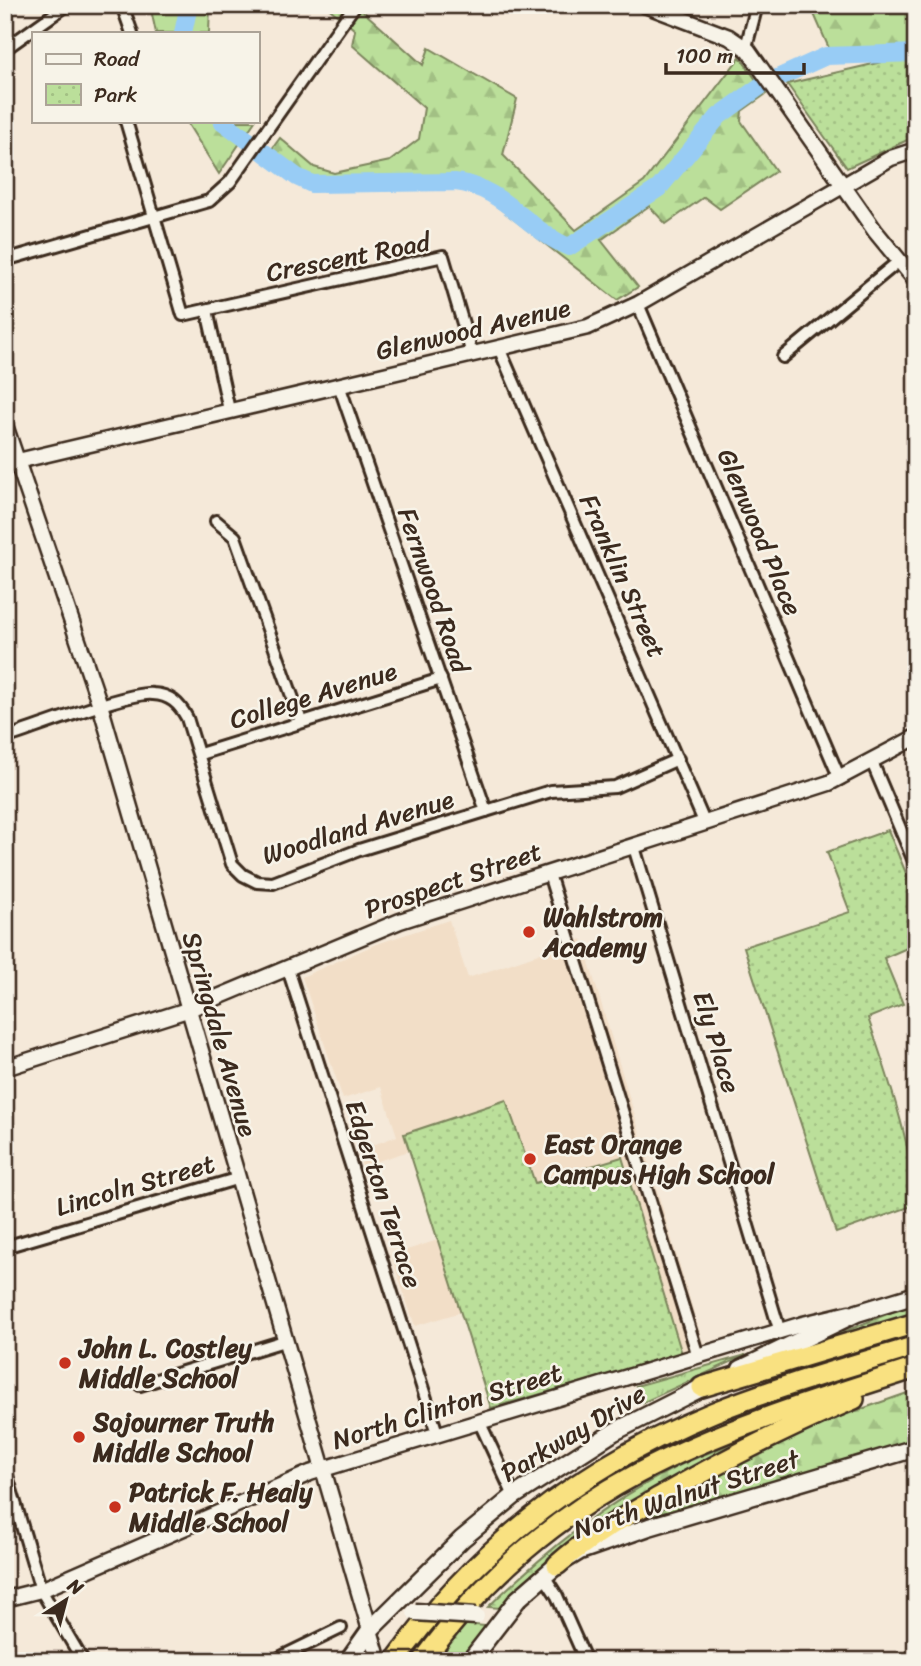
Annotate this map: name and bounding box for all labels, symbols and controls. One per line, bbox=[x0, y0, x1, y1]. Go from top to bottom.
legend bbox=[32, 32, 259, 122]
scale bar bbox=[666, 32, 804, 76]
text: 100 m bbox=[676, 37, 733, 75]
text: Road bbox=[94, 40, 141, 78]
text: Park bbox=[94, 76, 137, 114]
street label: Crescent Road bbox=[262, 218, 436, 295]
street label: Glenwood Avenue bbox=[371, 284, 575, 374]
street label: Glenwood Place bbox=[704, 441, 816, 623]
street label: Franklin Street bbox=[566, 486, 680, 666]
street label: Fernwood Road bbox=[384, 501, 485, 681]
street label: College Avenue bbox=[224, 648, 403, 742]
street label: Woodland Avenue bbox=[256, 776, 460, 878]
street label: Prospect Street bbox=[358, 828, 548, 932]
place label: Wahlstrom Academy bbox=[542, 894, 663, 970]
marker: Wahlstrom Academy bbox=[521, 924, 537, 940]
street label: Springdale Avenue bbox=[169, 926, 271, 1142]
street label: Ely Place bbox=[680, 985, 754, 1099]
street label: Edgerton Terrace bbox=[332, 1094, 436, 1294]
place label: East Orange Campus High School bbox=[543, 1121, 776, 1197]
street label: Lincoln Street bbox=[50, 1140, 220, 1230]
marker: East Orange Campus High School bbox=[522, 1151, 538, 1167]
place label: John L. Costley Middle School bbox=[77, 1325, 252, 1401]
street label: North Clinton Street bbox=[326, 1349, 568, 1463]
marker: John L. Costley Middle School bbox=[57, 1355, 73, 1371]
street label: Parkway Drive bbox=[491, 1371, 655, 1495]
place label: Sojourner Truth Middle School bbox=[92, 1399, 275, 1475]
marker: Sojourner Truth Middle School bbox=[71, 1429, 87, 1445]
street label: North Walnut Street bbox=[567, 1435, 806, 1552]
place label: Patrick F. Healy Middle School bbox=[128, 1469, 313, 1545]
marker: Patrick F. Healy Middle School bbox=[107, 1499, 123, 1515]
north arrow bbox=[32, 1564, 102, 1634]
text: N bbox=[60, 1569, 91, 1604]

